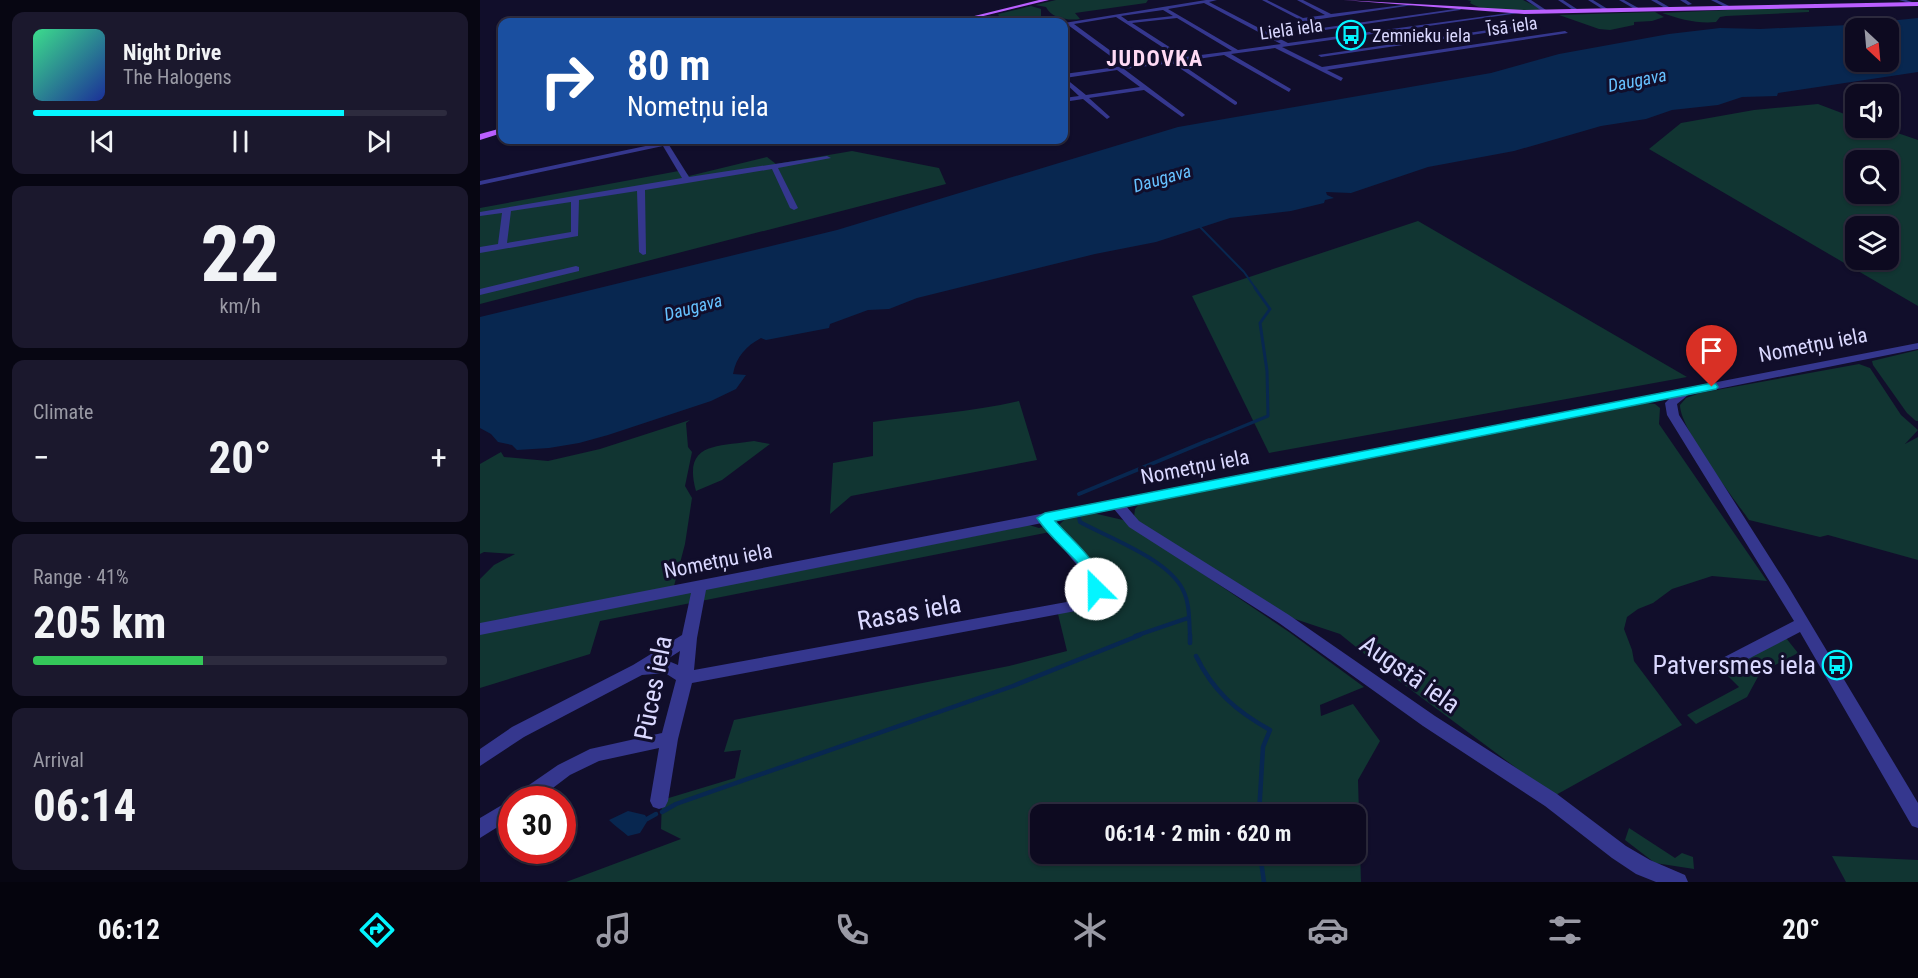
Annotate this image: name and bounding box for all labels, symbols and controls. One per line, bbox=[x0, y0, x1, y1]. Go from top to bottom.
street label: Īsā iela bbox=[1484, 12, 1539, 40]
street label: Lielā iela bbox=[1258, 14, 1324, 44]
north arrow bbox=[1845, 18, 1899, 72]
map controls bbox=[1845, 18, 1899, 270]
bus stop icon: Zemnieku iela bbox=[1335, 19, 1367, 51]
place label: Zemnieku iela bbox=[1372, 25, 1471, 46]
text: Night Drive bbox=[123, 40, 221, 65]
text: 80 m bbox=[627, 41, 710, 90]
icon: right bbox=[528, 42, 606, 120]
district label: JUDOVKA bbox=[1106, 46, 1204, 71]
water label: Daugava bbox=[1606, 64, 1668, 96]
text: The Halogens bbox=[123, 65, 232, 89]
button: sound bbox=[1845, 84, 1899, 138]
text: Nometņu iela bbox=[627, 91, 769, 123]
icon: previous bbox=[86, 125, 119, 158]
icon: pause bbox=[224, 125, 257, 158]
icon: next bbox=[362, 125, 395, 158]
button: search bbox=[1845, 150, 1899, 204]
water label: Daugava bbox=[1131, 160, 1193, 196]
text: 22 bbox=[201, 209, 279, 300]
button: layers bbox=[1845, 216, 1899, 270]
water label: Daugava bbox=[662, 289, 724, 325]
text: km/h bbox=[219, 294, 261, 318]
street label: Nometņu iela bbox=[1757, 323, 1869, 367]
pin bbox=[1686, 325, 1737, 387]
icon: arrive bbox=[1695, 334, 1728, 367]
text: Climate bbox=[33, 400, 93, 424]
text: 20° bbox=[209, 431, 272, 484]
text: − bbox=[33, 438, 50, 477]
text: + bbox=[431, 438, 447, 477]
street label: Nometņu iela bbox=[1139, 445, 1251, 489]
street label: Nometņu iela bbox=[662, 539, 774, 583]
position arrow bbox=[1064, 557, 1128, 621]
text: Range · 41% bbox=[33, 565, 129, 589]
street label: Rasas iela bbox=[855, 588, 963, 636]
text: 205 km bbox=[33, 596, 166, 649]
street label: Augstā iela bbox=[1354, 629, 1466, 719]
street label: Pūces iela bbox=[628, 633, 678, 743]
bus stop icon: Patversmes iela bbox=[1821, 649, 1853, 681]
place label: Patversmes iela bbox=[1652, 650, 1816, 680]
text: Arrival bbox=[33, 748, 84, 772]
text: 06:14 bbox=[33, 779, 136, 832]
speed limit sign: 30 bbox=[498, 786, 576, 864]
text: 06:14 · 2 min · 620 m bbox=[1105, 821, 1291, 846]
icon: directions bbox=[356, 909, 398, 951]
icon: music bbox=[593, 909, 635, 951]
icon: phone bbox=[831, 909, 873, 951]
icon: climate bbox=[1069, 909, 1111, 951]
icon: car bbox=[1307, 909, 1349, 951]
icon: filters bbox=[1544, 909, 1586, 951]
text: 06:12 bbox=[98, 914, 160, 946]
text: 20° bbox=[1782, 914, 1820, 946]

